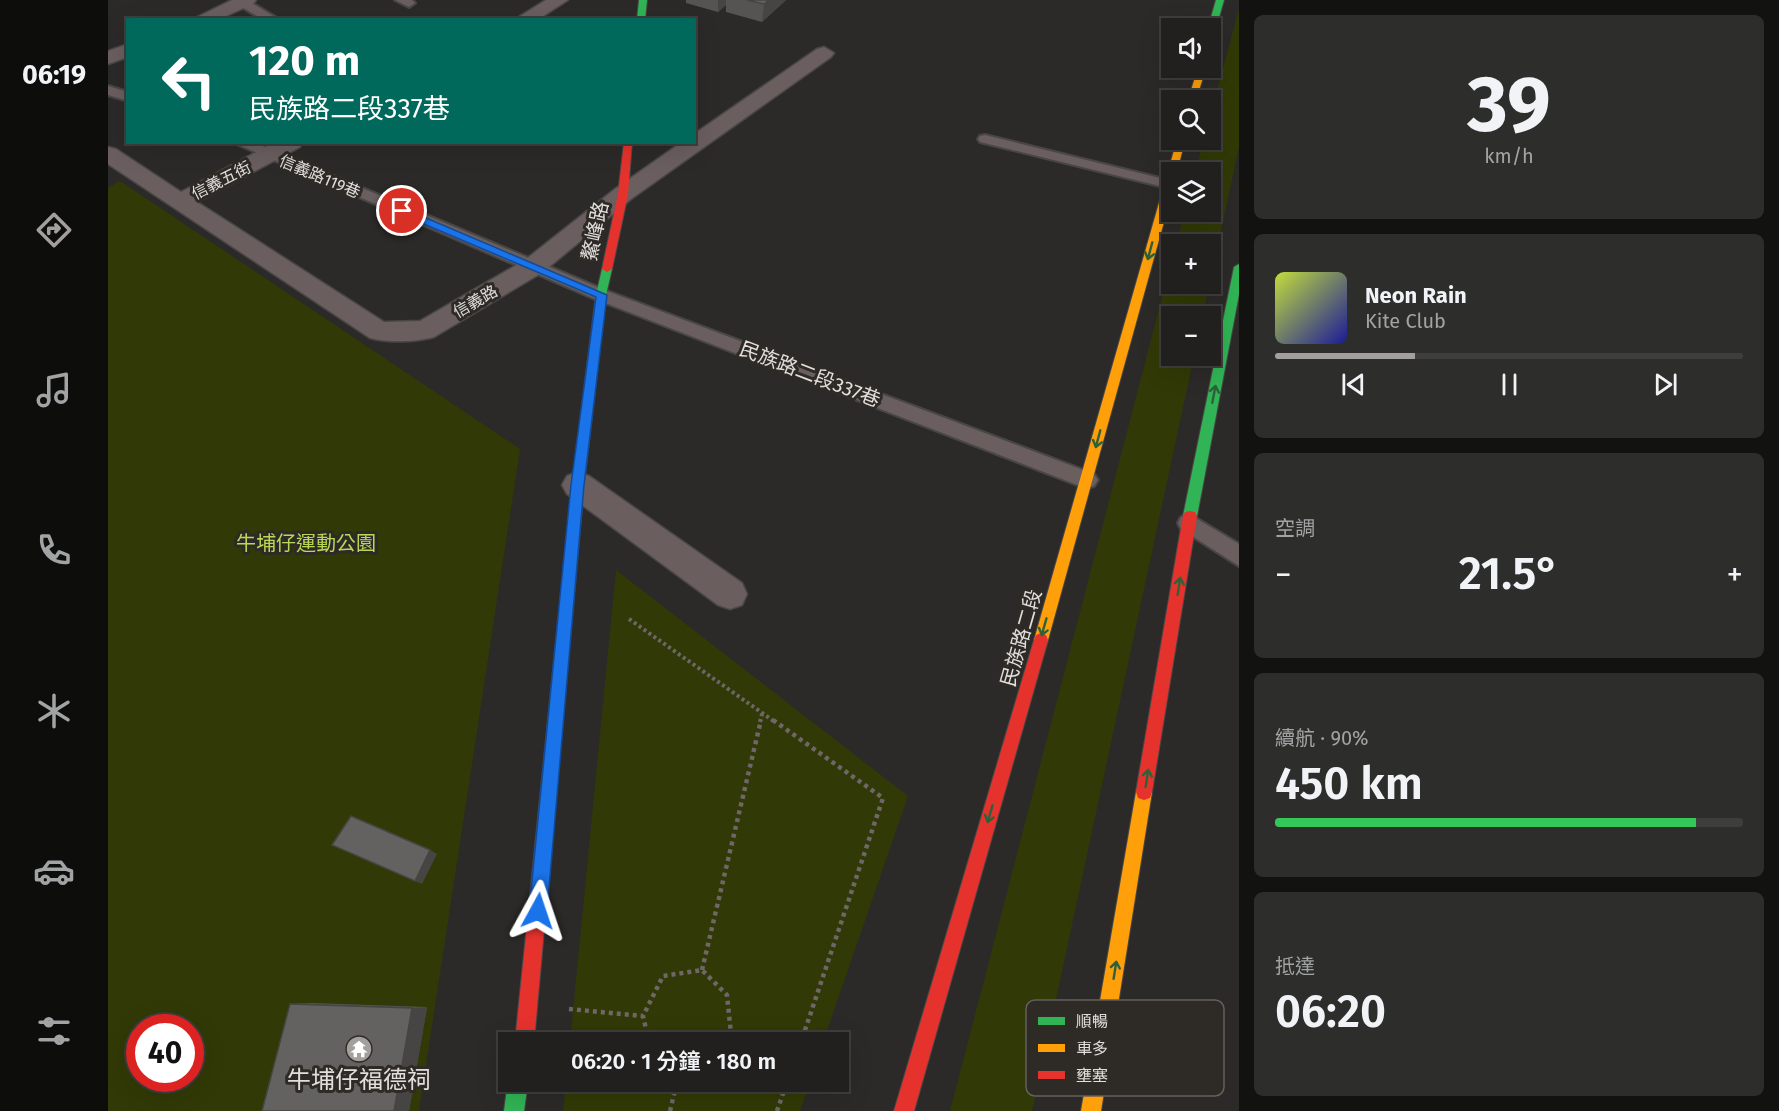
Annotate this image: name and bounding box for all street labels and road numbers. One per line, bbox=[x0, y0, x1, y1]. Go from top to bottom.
street label: 信義路119巷 bbox=[276, 151, 363, 202]
street label: 信義五街 bbox=[188, 157, 254, 203]
street label: 鰲峰路 bbox=[577, 199, 613, 263]
street label: 信義路 bbox=[450, 281, 501, 322]
street label: 民族路二段337巷 bbox=[736, 336, 884, 412]
street label: 民族路二段 bbox=[996, 587, 1046, 689]

